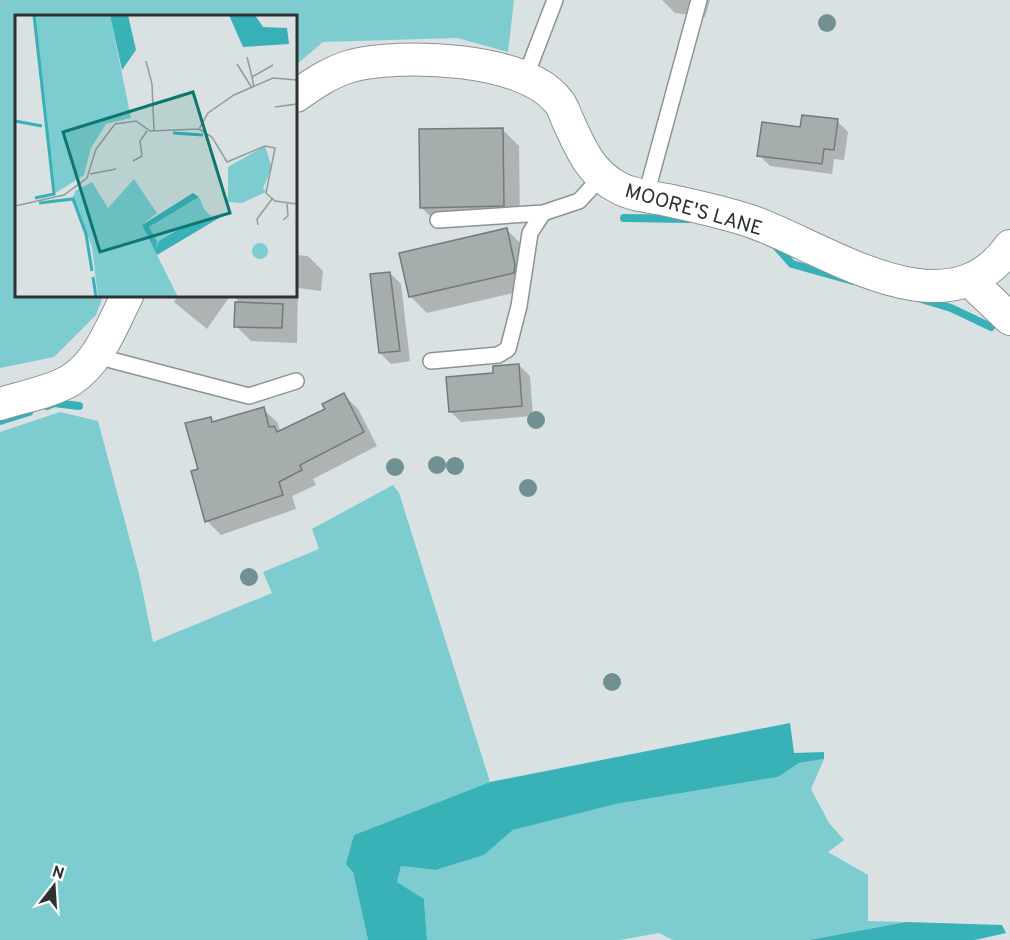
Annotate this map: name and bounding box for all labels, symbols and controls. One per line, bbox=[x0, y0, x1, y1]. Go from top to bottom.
inset map bbox=[15, 15, 297, 297]
street label: MOORE'S LANE bbox=[622, 179, 765, 243]
north arrow bbox=[24, 856, 84, 916]
text: N bbox=[49, 862, 66, 885]

